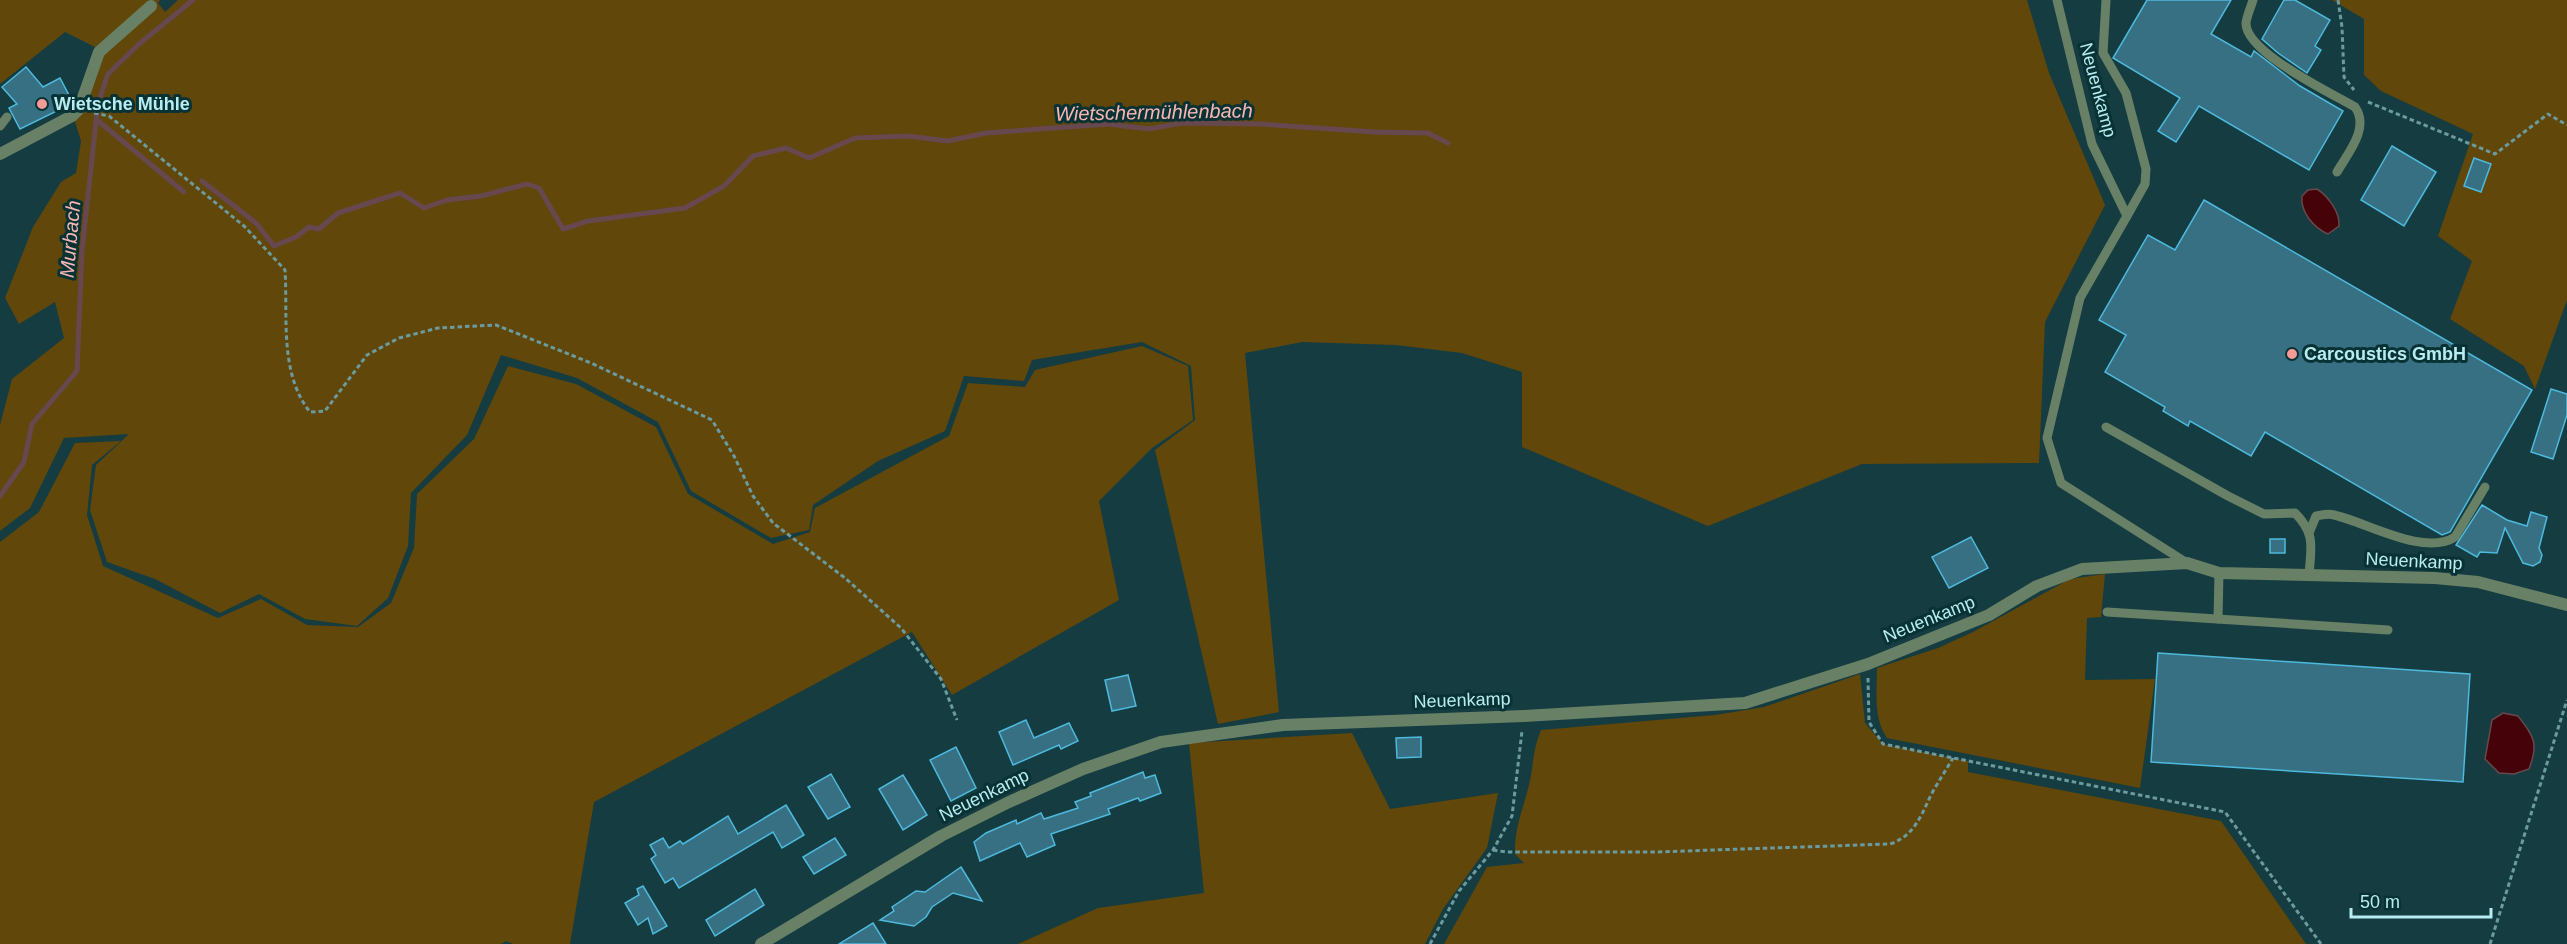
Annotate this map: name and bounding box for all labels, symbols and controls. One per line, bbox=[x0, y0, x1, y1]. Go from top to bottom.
street label: Neuenkamp bbox=[2076, 41, 2120, 139]
place label: Wietsche Mühle bbox=[54, 94, 190, 114]
marker: Wietsche Mühle bbox=[35, 97, 49, 111]
water label: Wietschermühlenbach bbox=[1055, 99, 1253, 125]
water label: Murbach bbox=[56, 199, 84, 279]
place label: Carcoustics GmbH bbox=[2304, 344, 2466, 364]
marker: Carcoustics GmbH bbox=[2285, 347, 2299, 361]
street label: Neuenkamp bbox=[2365, 548, 2463, 574]
street label: Neuenkamp bbox=[1880, 592, 1978, 646]
street label: Neuenkamp bbox=[1413, 688, 1511, 712]
street label: Neuenkamp bbox=[936, 765, 1032, 825]
scale bar bbox=[2351, 881, 2490, 919]
text: 50 m bbox=[2360, 892, 2400, 912]

